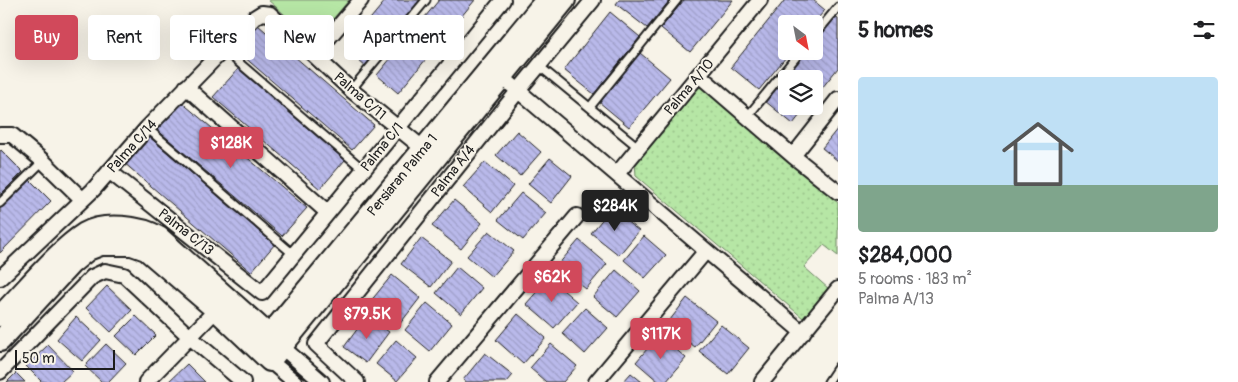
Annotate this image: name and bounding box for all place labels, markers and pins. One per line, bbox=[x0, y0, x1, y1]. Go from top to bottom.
pin: $128K bbox=[196, 126, 266, 169]
pin: $284K bbox=[580, 190, 650, 232]
pin: $62K bbox=[522, 260, 582, 303]
pin: $79.5K bbox=[326, 298, 408, 340]
pin: $117K bbox=[626, 318, 696, 360]

